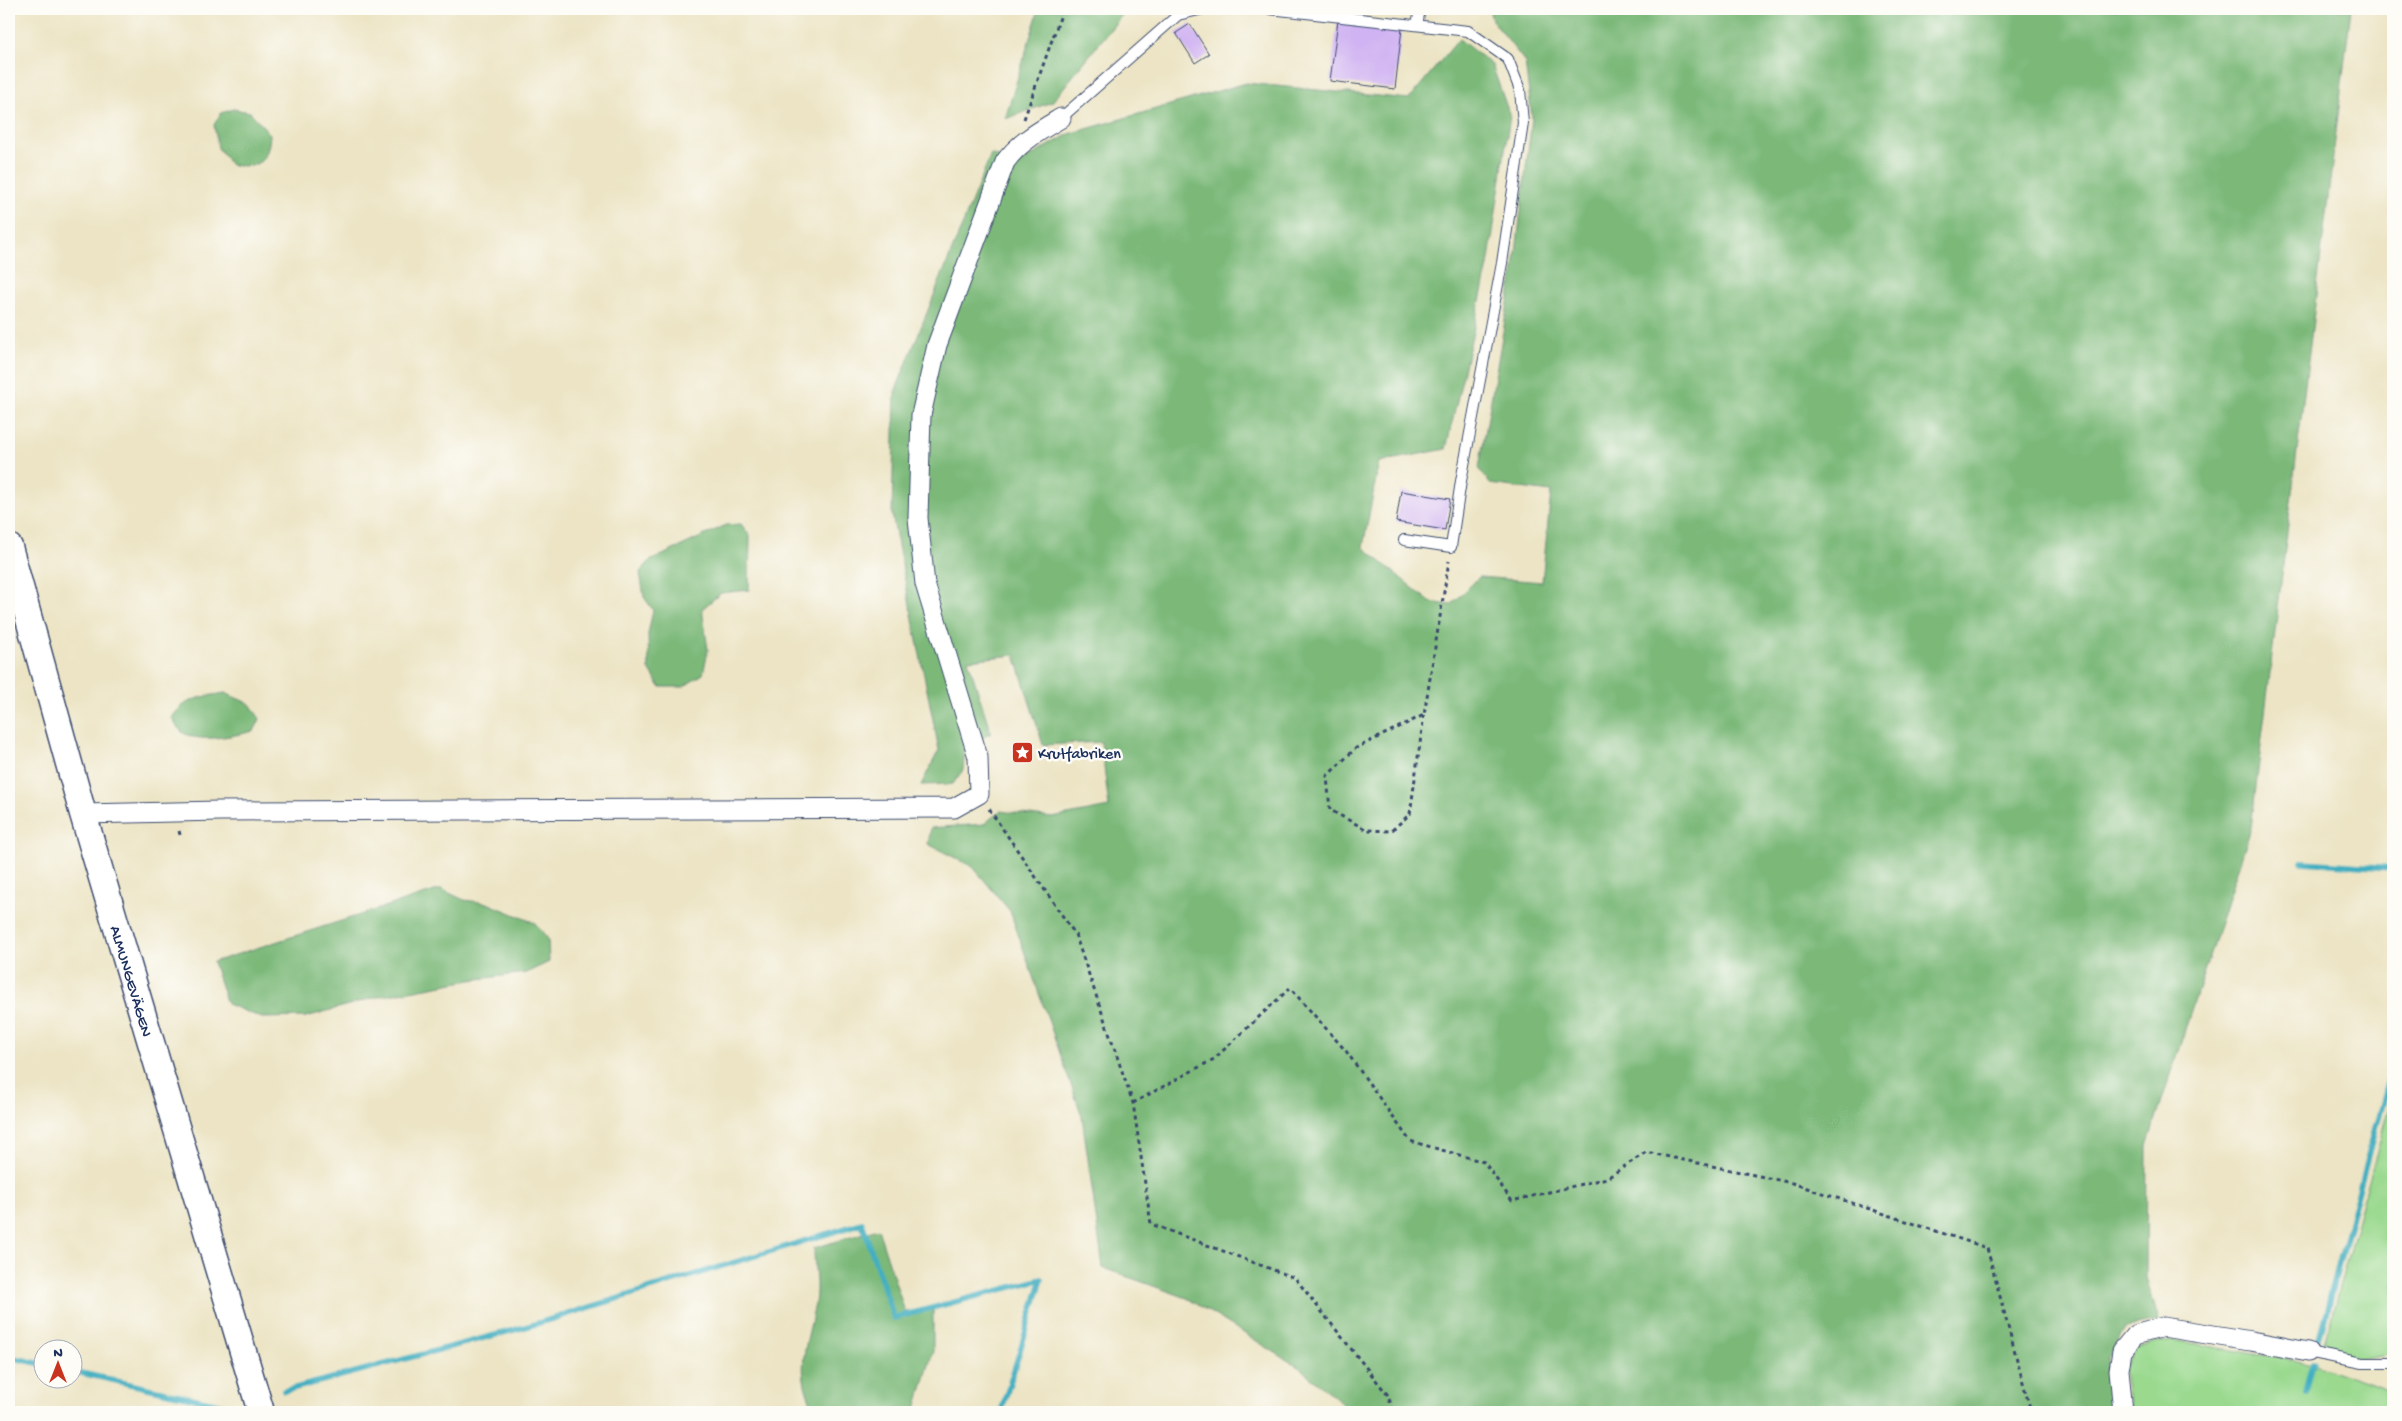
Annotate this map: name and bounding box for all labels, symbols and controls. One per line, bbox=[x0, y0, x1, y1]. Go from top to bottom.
place icon: Krutfabriken bbox=[1010, 740, 1034, 764]
place label: Krutfabriken bbox=[1038, 746, 1121, 765]
street label: ALMUNGEVÄGEN bbox=[104, 924, 155, 1040]
north arrow bbox=[32, 1338, 82, 1388]
text: N bbox=[53, 1345, 63, 1362]

